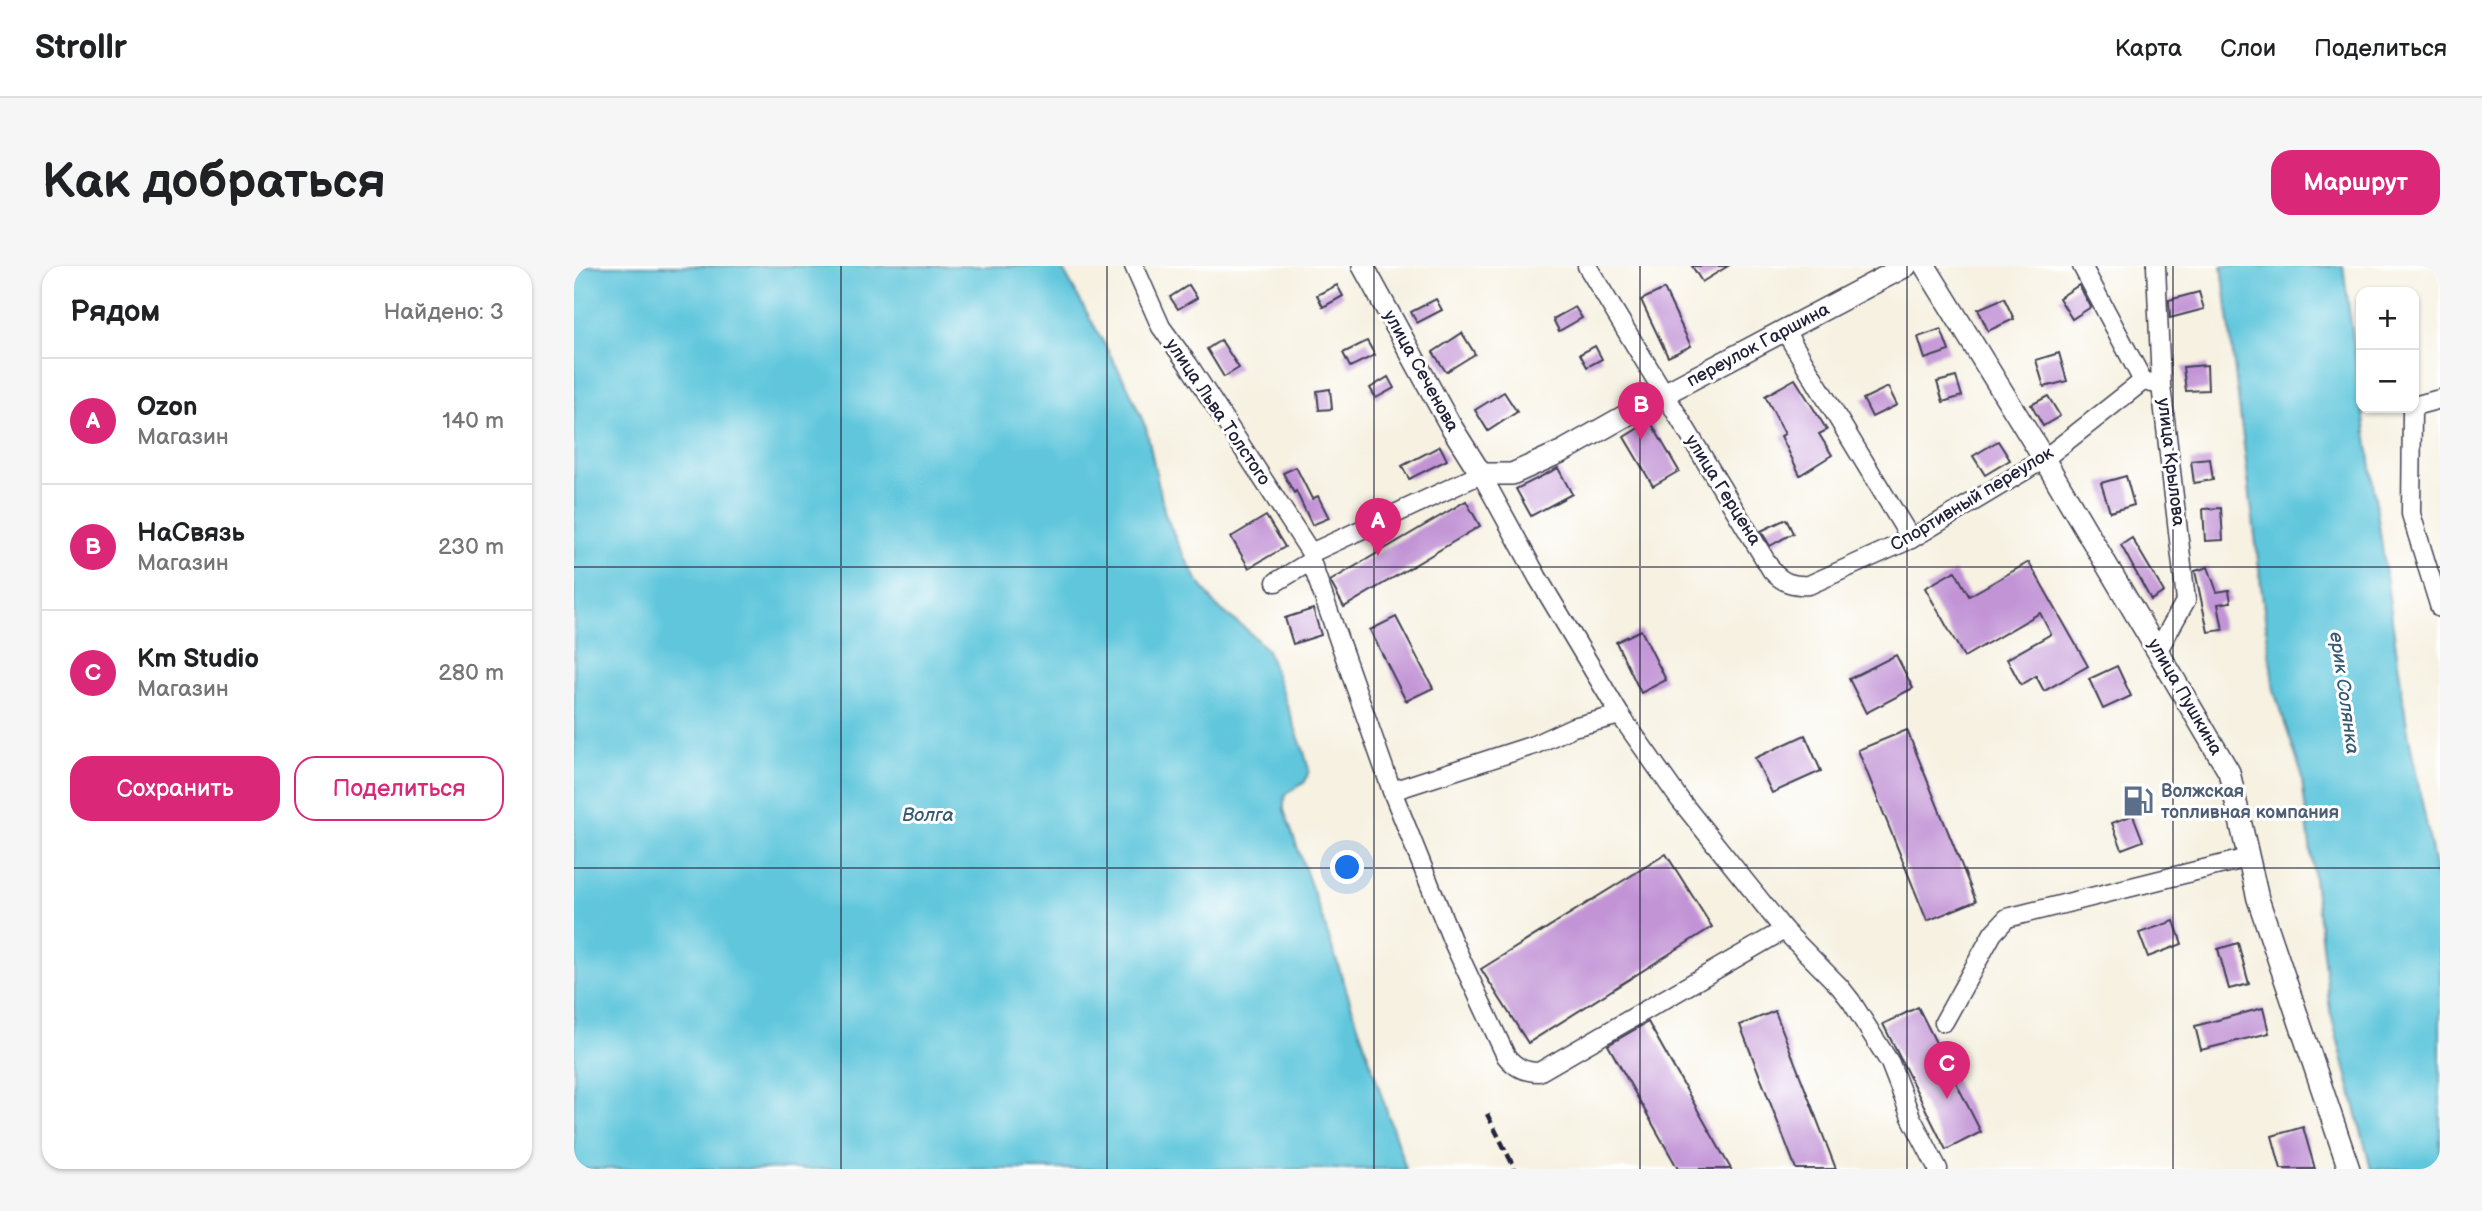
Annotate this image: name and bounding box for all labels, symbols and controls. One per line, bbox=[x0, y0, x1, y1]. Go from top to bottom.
text: Strollr bbox=[35, 28, 127, 68]
text: Карта bbox=[2115, 34, 2182, 63]
text: Слои bbox=[2220, 34, 2276, 63]
text: Поделиться bbox=[2314, 34, 2447, 63]
button: Маршрут bbox=[2271, 150, 2440, 215]
text: Как добраться bbox=[42, 153, 386, 212]
map controls bbox=[2356, 287, 2419, 413]
button: + bbox=[2356, 287, 2419, 350]
text: Рядом bbox=[70, 294, 160, 330]
text: Найдено: 3 bbox=[383, 298, 504, 326]
street label: переулок Гаршина bbox=[1683, 298, 1833, 391]
street label: улица Сеченова bbox=[1379, 306, 1463, 436]
street label: улица Льва Толстого bbox=[1161, 335, 1275, 489]
button: − bbox=[2356, 350, 2419, 413]
pin: B bbox=[1618, 382, 1664, 440]
text: Ozon bbox=[137, 392, 198, 423]
street label: улица Крылова bbox=[2153, 397, 2189, 528]
text: A bbox=[86, 407, 100, 435]
text: 140 m bbox=[442, 407, 504, 435]
text: Магазин bbox=[137, 423, 229, 451]
street label: улица Герцена bbox=[1681, 431, 1766, 549]
street label: Спортивный переулок bbox=[1887, 442, 2057, 556]
pin: A bbox=[1355, 498, 1401, 556]
text: НаСвязь bbox=[137, 518, 245, 549]
text: B bbox=[85, 533, 101, 561]
text: 230 m bbox=[438, 533, 504, 561]
text: Магазин bbox=[137, 549, 229, 577]
water label: ерик Солянка bbox=[2324, 630, 2364, 756]
street label: улица Пушкина bbox=[2143, 635, 2227, 759]
text: Кm Studio bbox=[137, 644, 259, 675]
text: C bbox=[85, 659, 101, 687]
text: 280 m bbox=[438, 659, 504, 687]
text: Магазин bbox=[137, 675, 229, 703]
button: Сохранить bbox=[70, 756, 280, 821]
button: Поделиться bbox=[294, 756, 504, 821]
place label: Волжская топливная компания bbox=[2161, 781, 2339, 823]
fuel station icon: Волжская топливная компания bbox=[2121, 784, 2155, 818]
water label: Волга bbox=[902, 804, 954, 827]
your location bbox=[1330, 850, 1364, 884]
pin: C bbox=[1924, 1041, 1970, 1099]

